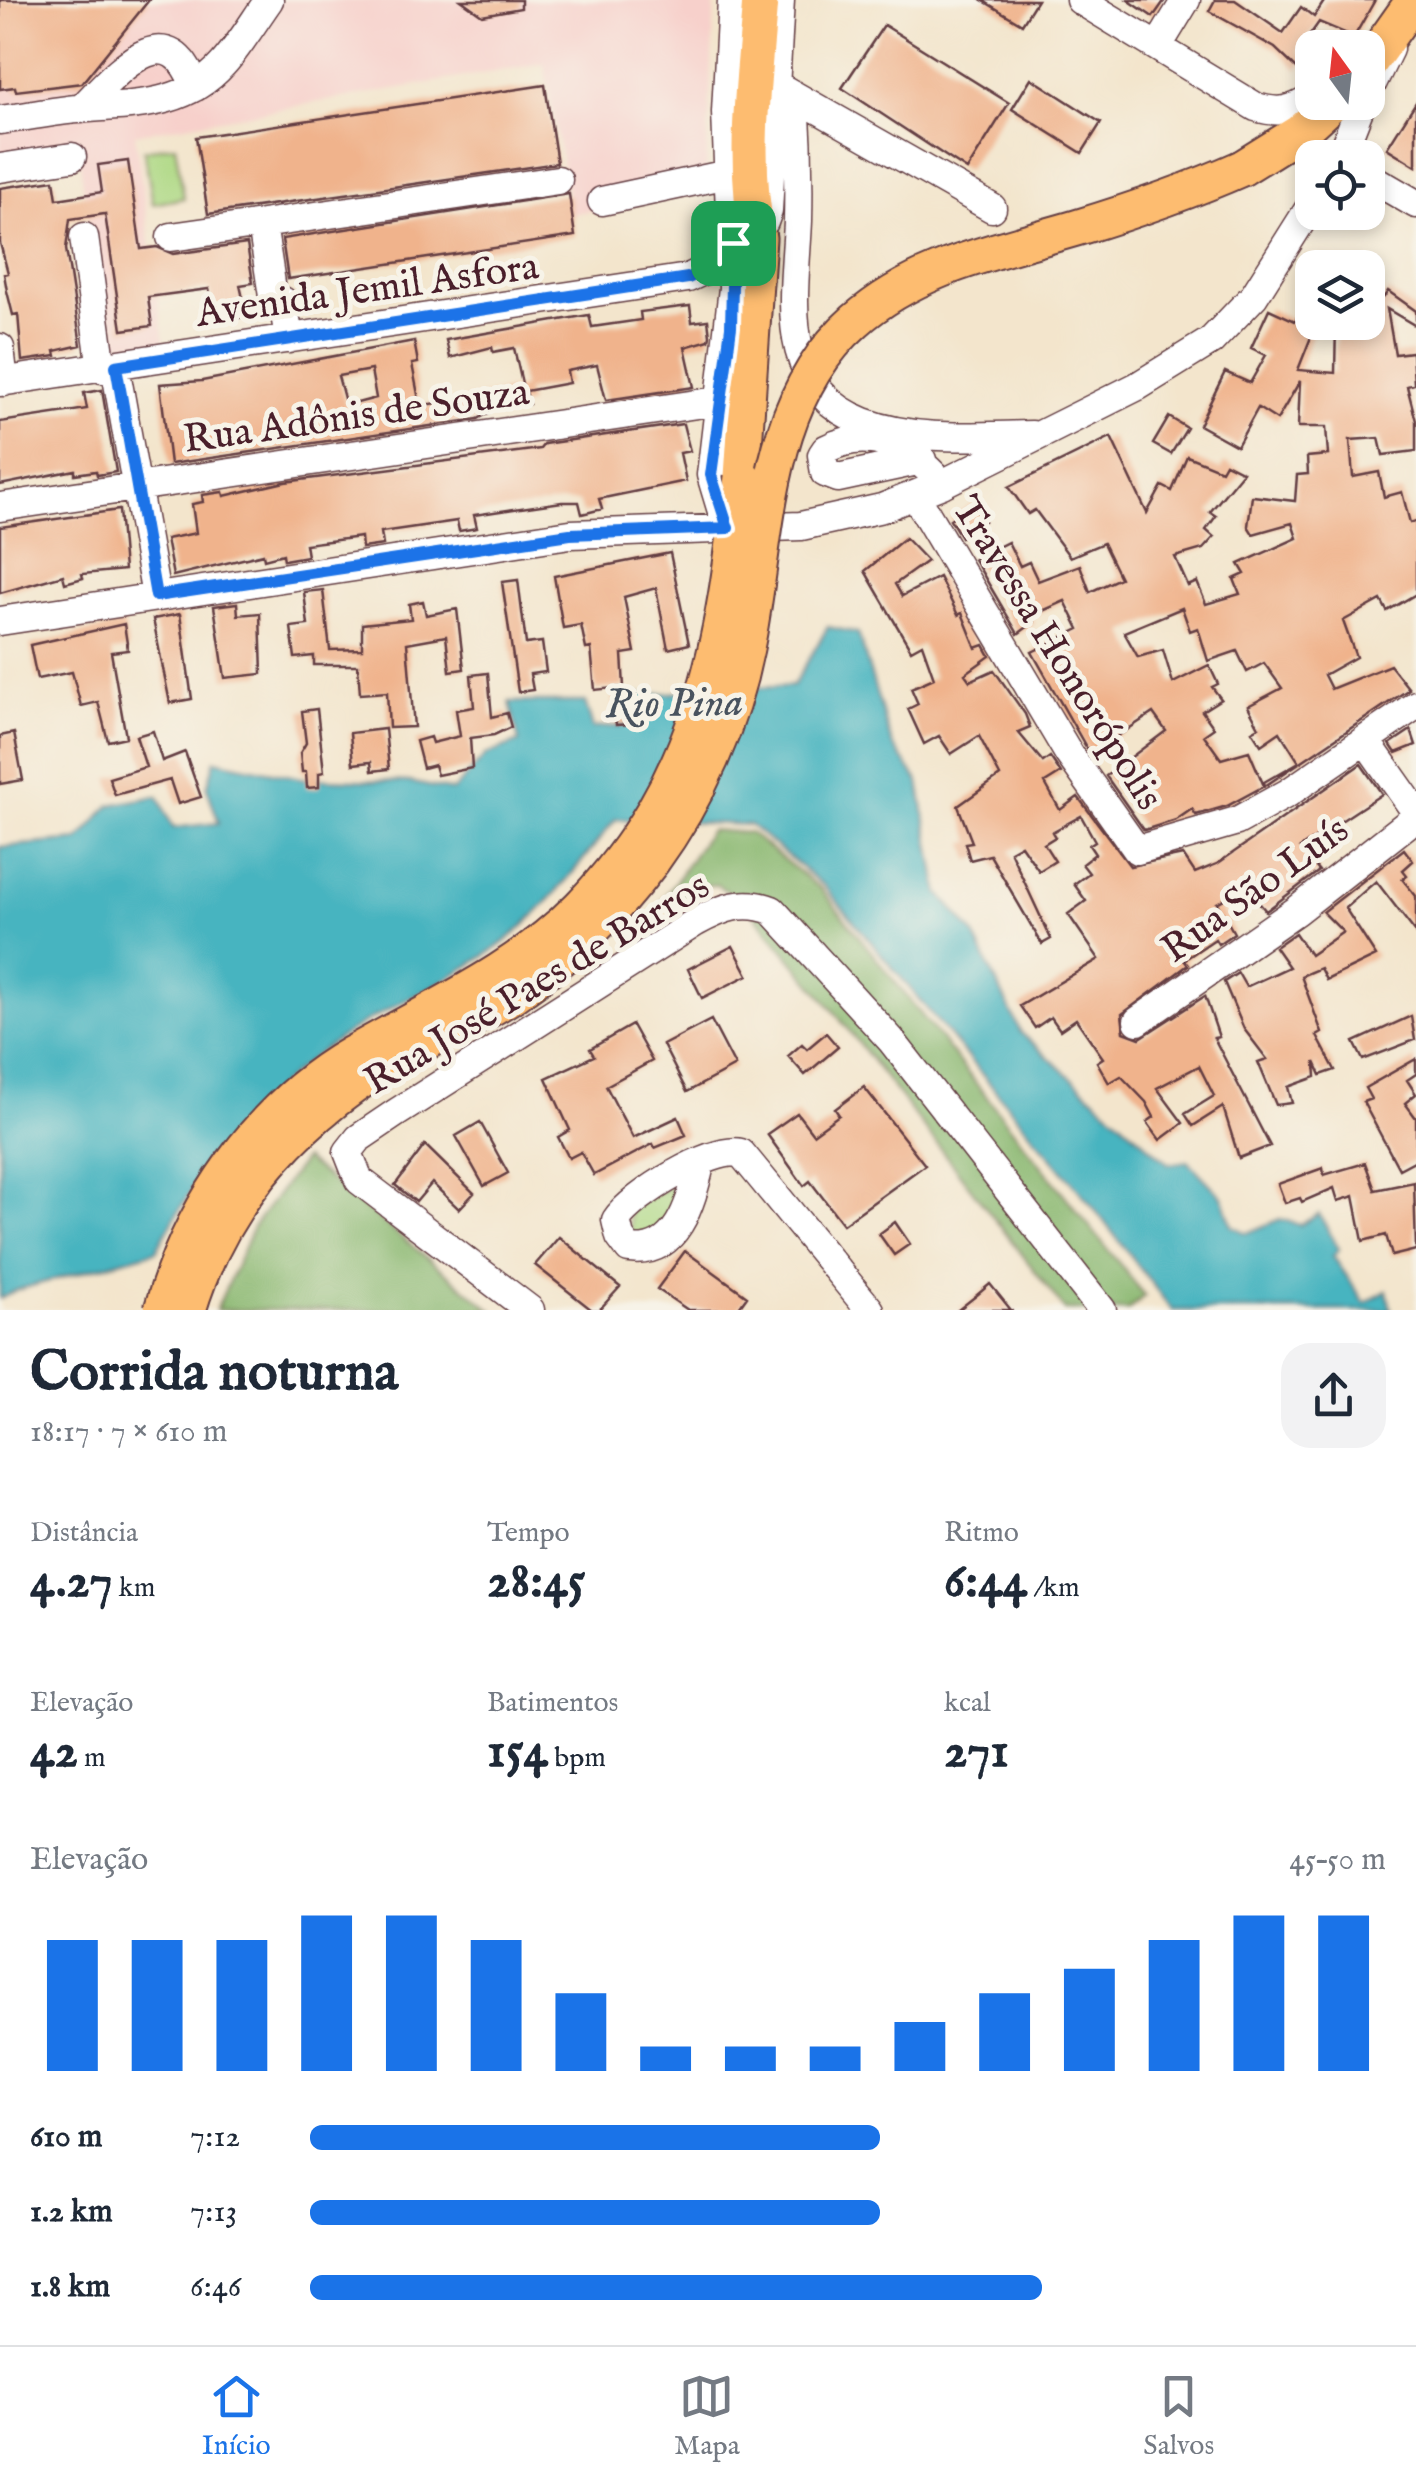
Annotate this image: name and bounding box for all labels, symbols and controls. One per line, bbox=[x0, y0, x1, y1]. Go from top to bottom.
north arrow bbox=[1295, 30, 1385, 120]
map controls bbox=[1295, 30, 1385, 340]
button: locate bbox=[1295, 140, 1385, 230]
pin bbox=[691, 201, 776, 286]
icon: arrive bbox=[706, 216, 761, 271]
street label: Avenida Jemil Asfora bbox=[192, 242, 543, 341]
button: layers bbox=[1295, 250, 1385, 340]
street label: Rua Adônis de Souza bbox=[180, 368, 533, 467]
street label: Travessa Honorópolis bbox=[939, 487, 1173, 820]
water label: Rio Pina bbox=[605, 677, 744, 732]
street label: Rua São Luís bbox=[1152, 806, 1360, 976]
street label: Rua José Paes de Barros bbox=[356, 862, 720, 1108]
text: Corrida noturna bbox=[30, 1339, 398, 1409]
button: share bbox=[1281, 1343, 1386, 1448]
text: 18:17 · 7 × 610 m bbox=[30, 1412, 228, 1453]
text: Distância bbox=[30, 1516, 138, 1551]
text: Tempo bbox=[487, 1516, 570, 1551]
text: Ritmo bbox=[944, 1516, 1019, 1551]
text: 4.27 bbox=[30, 1551, 113, 1614]
text: 28:45 bbox=[487, 1551, 586, 1614]
text: 6:44 bbox=[944, 1551, 1027, 1614]
text: km bbox=[113, 1571, 155, 1606]
text: /km bbox=[1027, 1571, 1080, 1606]
text: Elevação bbox=[30, 1686, 133, 1721]
text: Batimentos bbox=[487, 1686, 618, 1721]
text: kcal bbox=[944, 1686, 991, 1721]
text: 42 bbox=[30, 1721, 78, 1784]
text: 154 bbox=[487, 1721, 548, 1784]
text: 271 bbox=[944, 1721, 1009, 1784]
text: m bbox=[78, 1741, 106, 1776]
text: bpm bbox=[548, 1741, 606, 1776]
text: Elevação bbox=[30, 1840, 148, 1881]
text: 45–50 m bbox=[1289, 1840, 1386, 1881]
text: 610 m bbox=[30, 2117, 103, 2158]
text: 7:12 bbox=[190, 2117, 240, 2158]
text: 1.2 km bbox=[30, 2192, 113, 2233]
text: 7:13 bbox=[190, 2192, 237, 2233]
text: 1.8 km bbox=[30, 2267, 110, 2308]
text: 6:46 bbox=[190, 2267, 241, 2308]
tab: Início bbox=[202, 2369, 271, 2464]
tab: Mapa bbox=[674, 2369, 740, 2464]
tab: Salvos bbox=[1143, 2369, 1214, 2464]

